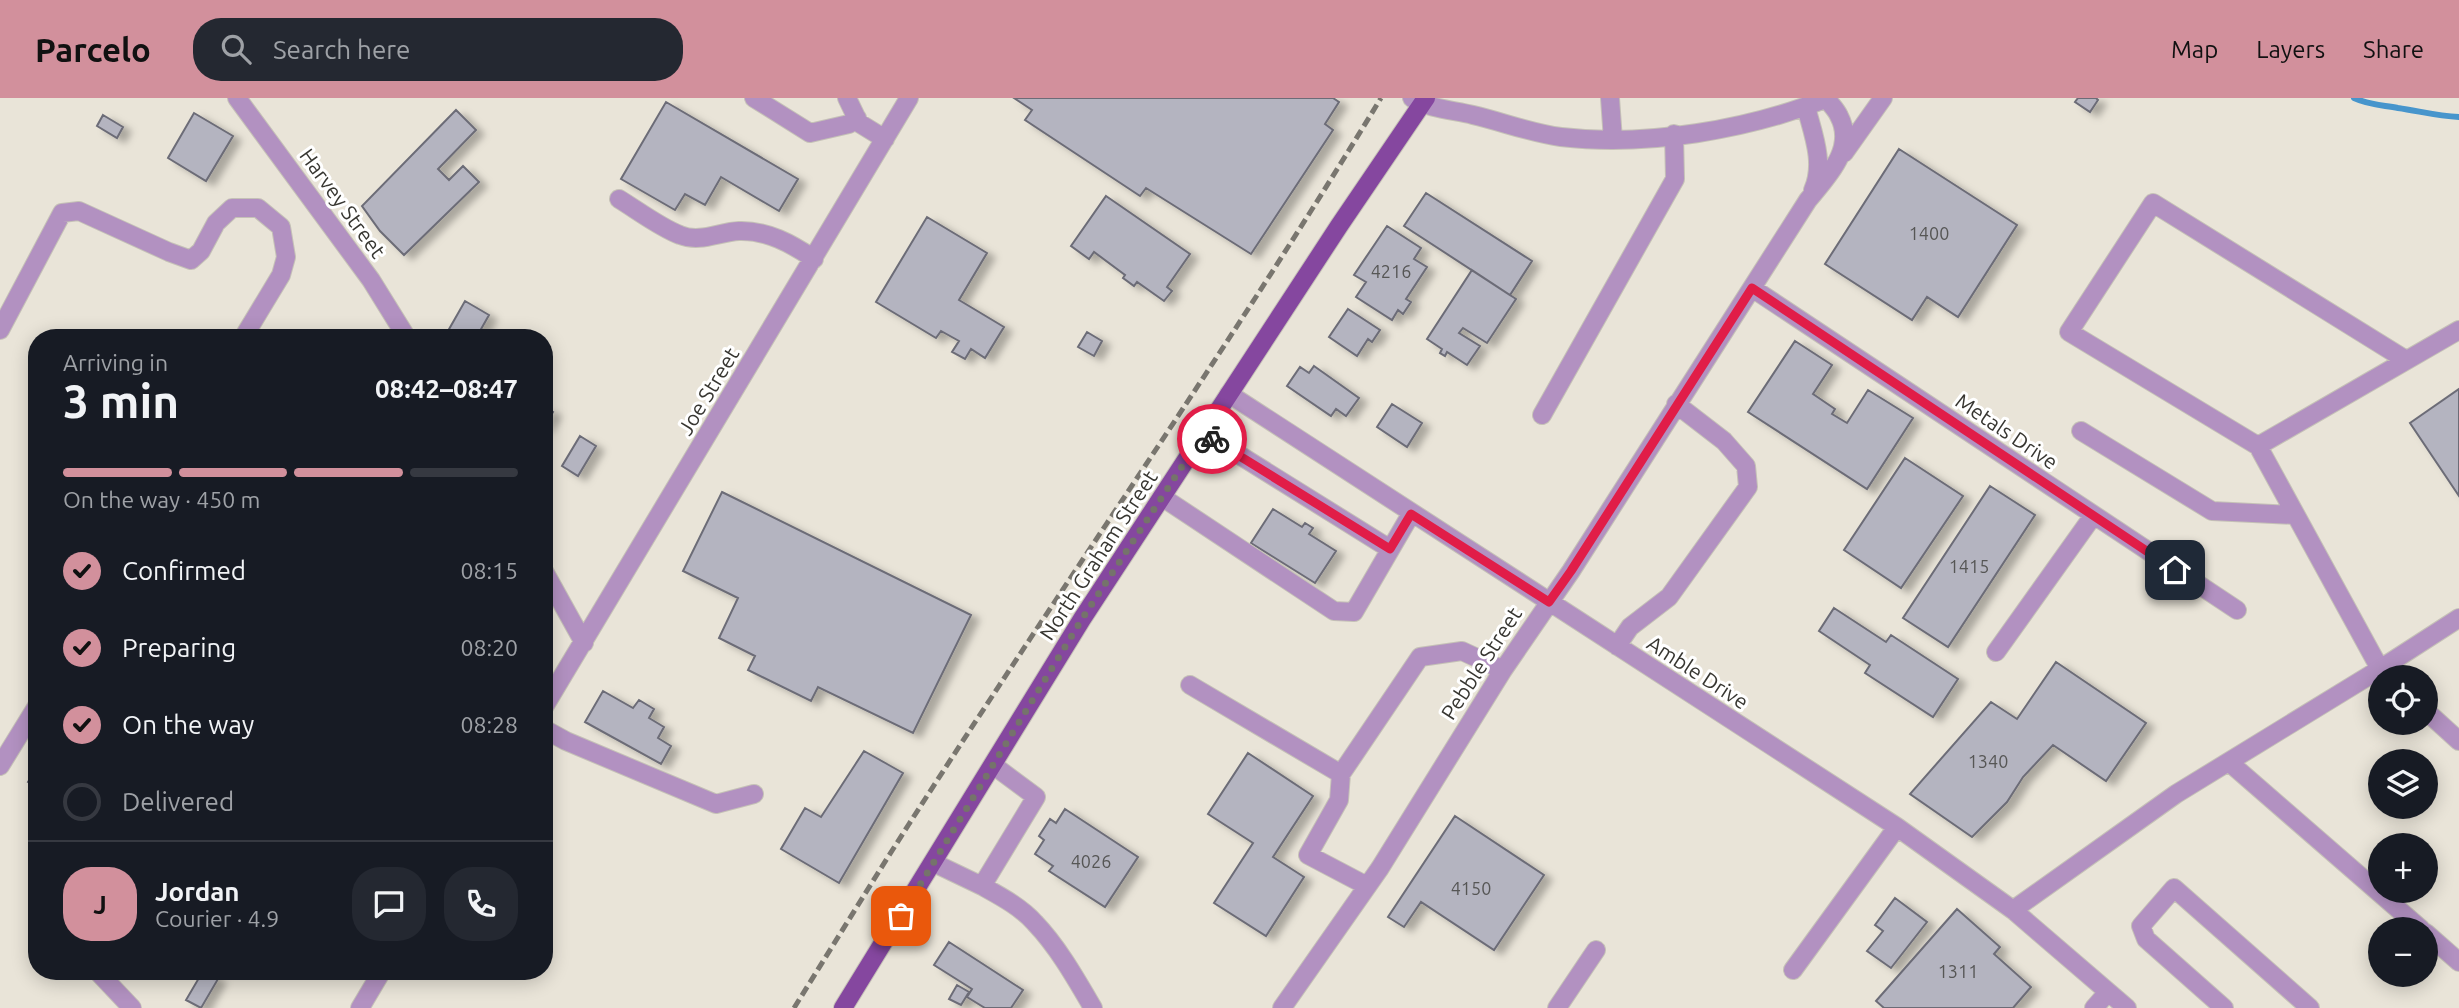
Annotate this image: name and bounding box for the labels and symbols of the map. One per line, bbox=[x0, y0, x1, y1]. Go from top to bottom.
street label: Harvey Street bbox=[295, 144, 391, 262]
house number: 1400 bbox=[1909, 223, 1949, 243]
house number: 4216 bbox=[1371, 261, 1411, 281]
street label: Joe Street bbox=[673, 343, 743, 439]
street label: Metals Drive bbox=[1951, 388, 2063, 474]
courier bbox=[1177, 404, 1247, 474]
street label: North Graham Street bbox=[1034, 466, 1162, 644]
pin bbox=[2145, 540, 2205, 600]
house number: 1415 bbox=[1949, 556, 1989, 576]
street label: Pebble Street bbox=[1436, 602, 1526, 724]
street label: Amble Drive bbox=[1643, 630, 1753, 714]
house number: 1340 bbox=[1968, 751, 2008, 771]
house number: 4026 bbox=[1071, 851, 1111, 871]
house number: 4150 bbox=[1451, 878, 1491, 898]
pin bbox=[871, 886, 931, 946]
house number: 1311 bbox=[1938, 961, 1978, 981]

